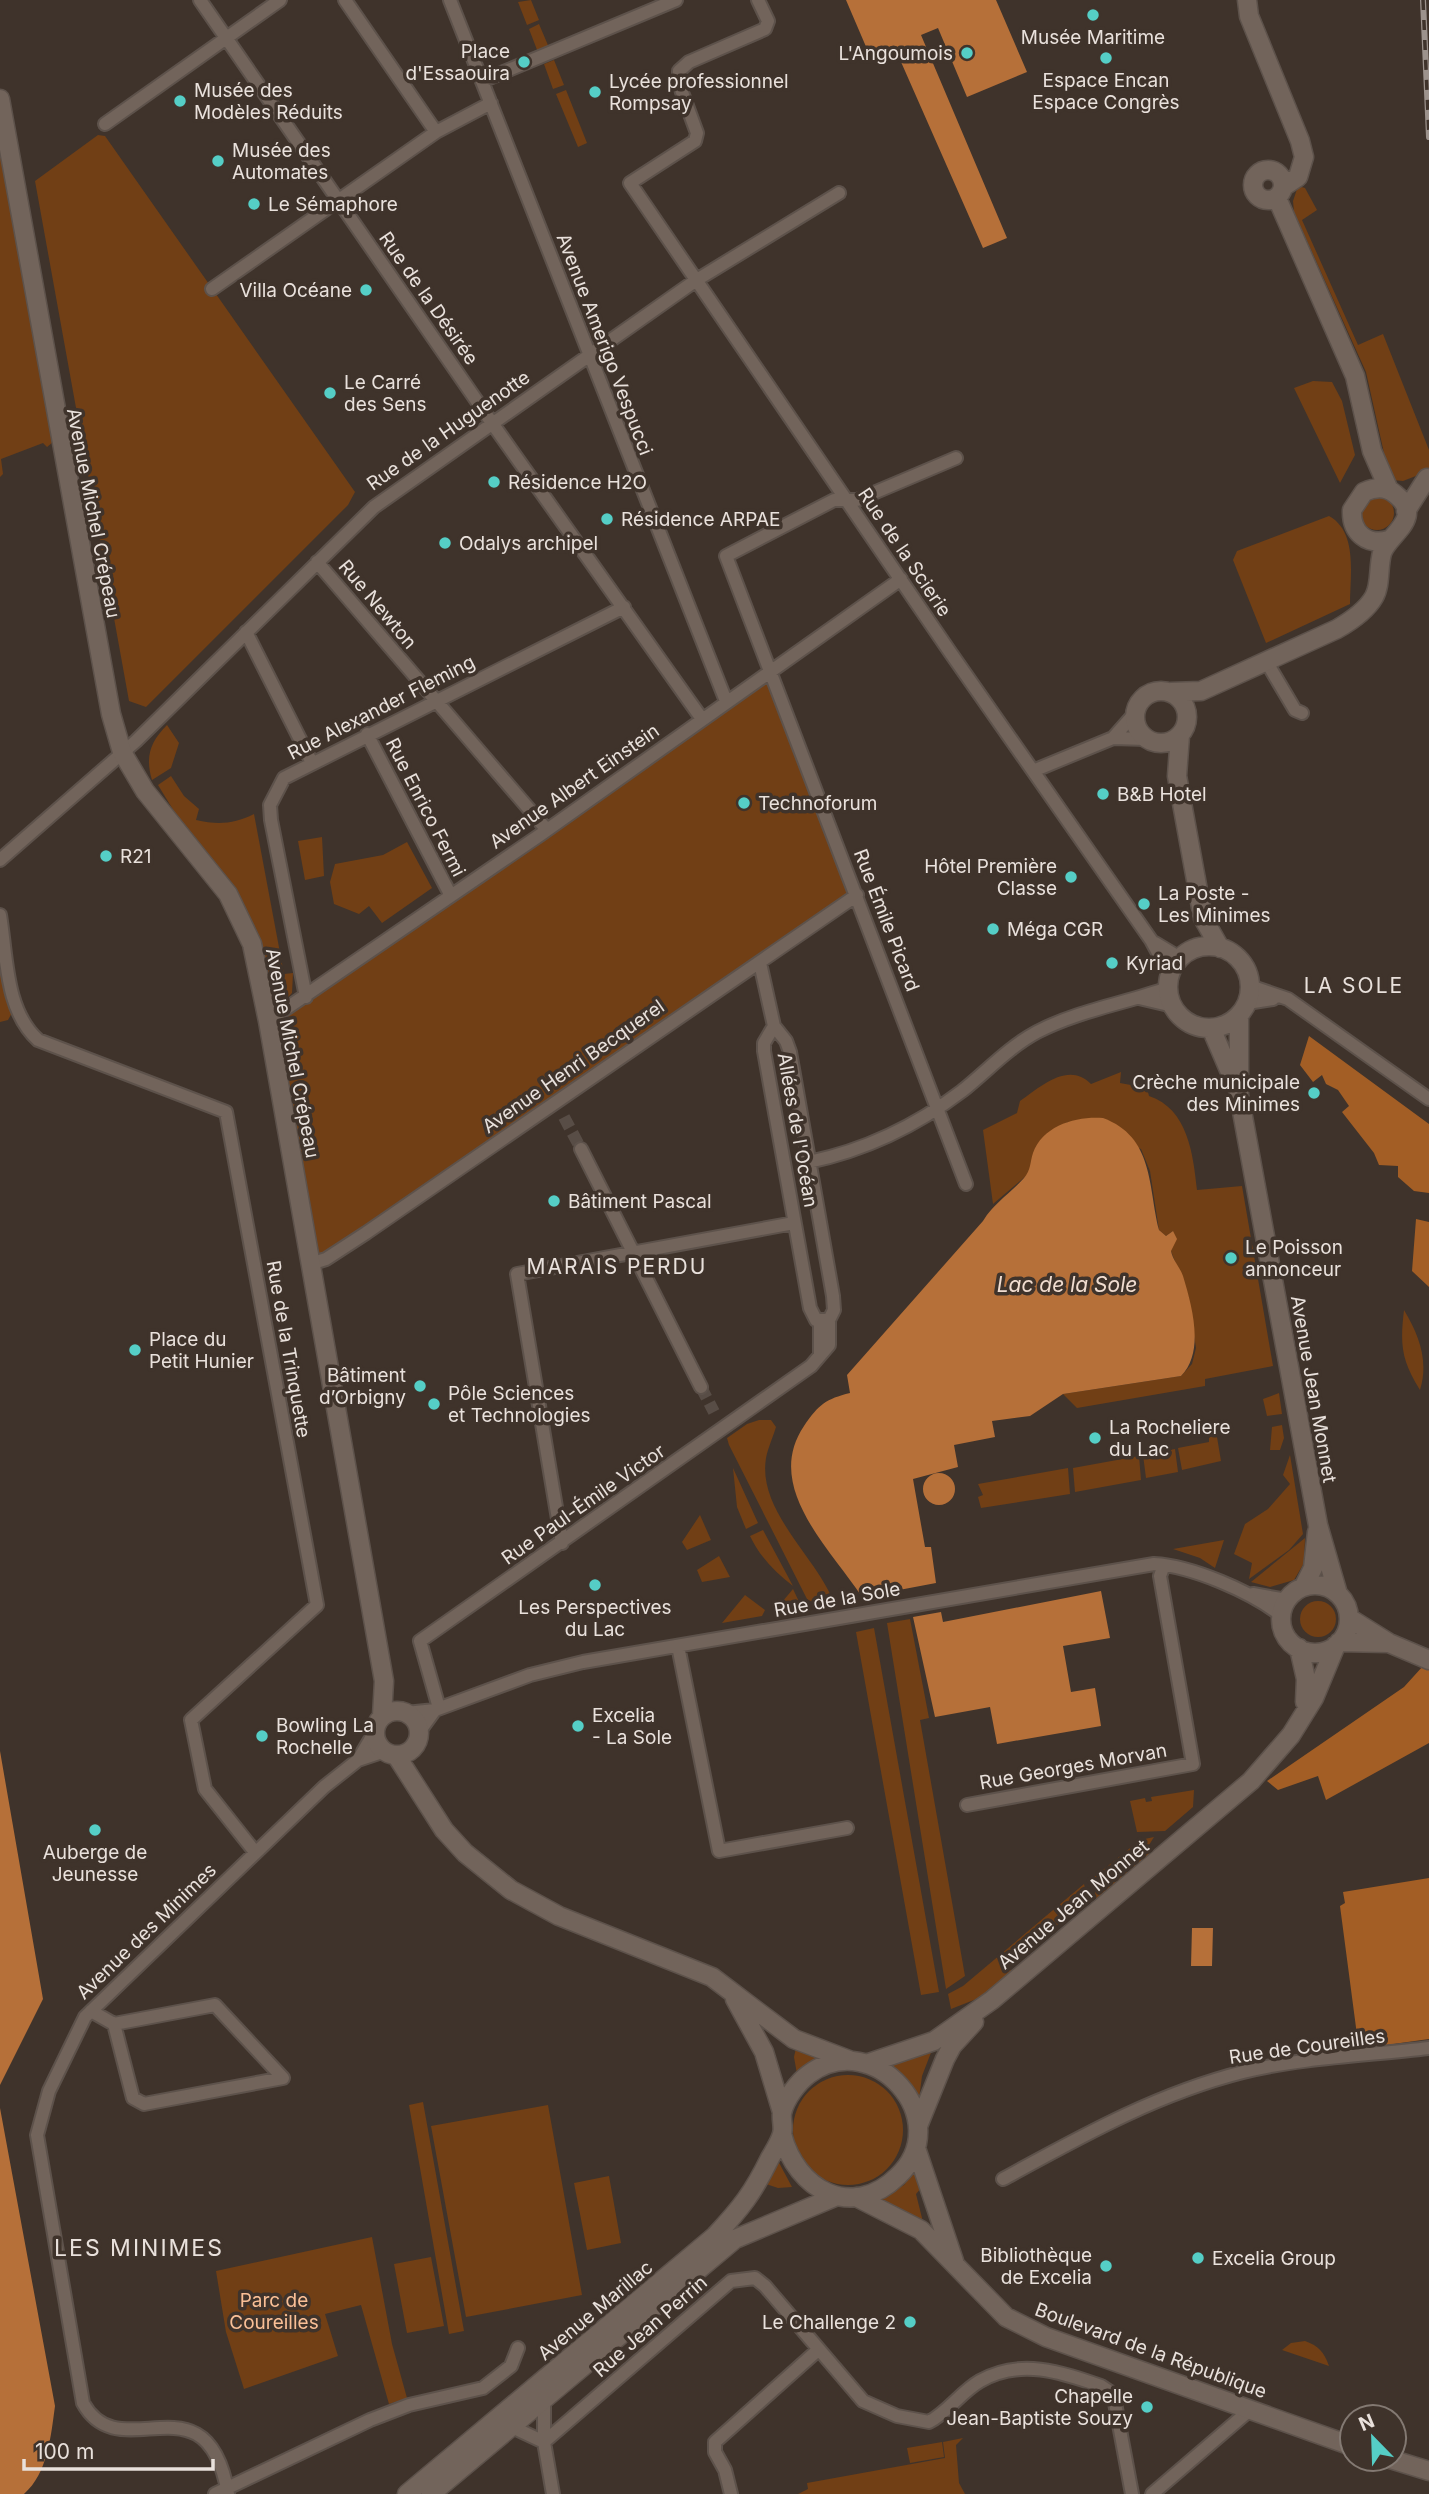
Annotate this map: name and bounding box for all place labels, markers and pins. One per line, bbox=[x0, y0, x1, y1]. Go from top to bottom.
marker: Musée Maritime bbox=[1085, 7, 1101, 23]
place label: Musée Maritime bbox=[1021, 26, 1165, 49]
place label: Place d'Essaouira bbox=[405, 40, 510, 85]
place label: L'Angoumois bbox=[839, 42, 953, 65]
marker: L'Angoumois bbox=[959, 45, 975, 61]
marker: Espace Encan Espace Congrès bbox=[1098, 50, 1114, 66]
marker: Place d'Essaouira bbox=[516, 54, 532, 70]
place label: Espace Encan Espace Congrès bbox=[1032, 69, 1180, 114]
place label: Lycée professionnel Rompsay bbox=[609, 70, 789, 115]
place label: Musée des Modèles Réduits bbox=[194, 79, 343, 124]
marker: Lycée professionnel Rompsay bbox=[587, 84, 603, 100]
marker: Musée des Modèles Réduits bbox=[172, 93, 188, 109]
place label: Musée des Automates bbox=[232, 139, 331, 184]
marker: Musée des Automates bbox=[210, 153, 226, 169]
place label: Le Sémaphore bbox=[268, 193, 398, 216]
marker: Le Sémaphore bbox=[246, 196, 262, 212]
place label: Villa Océane bbox=[239, 279, 352, 302]
marker: Villa Océane bbox=[358, 282, 374, 298]
place label: Le Carré des Sens bbox=[344, 371, 427, 416]
marker: Le Carré des Sens bbox=[322, 385, 338, 401]
place label: Résidence H2O bbox=[508, 471, 647, 494]
marker: Résidence H2O bbox=[486, 474, 502, 490]
place label: Résidence ARPAE bbox=[621, 508, 780, 531]
marker: Résidence ARPAE bbox=[599, 511, 615, 527]
place label: Odalys archipel bbox=[459, 532, 598, 555]
marker: Odalys archipel bbox=[437, 535, 453, 551]
place label: B&B Hotel bbox=[1117, 783, 1207, 806]
marker: B&B Hotel bbox=[1095, 786, 1111, 802]
place label: Technoforum bbox=[758, 792, 877, 815]
marker: Technoforum bbox=[736, 795, 752, 811]
place label: R21 bbox=[120, 845, 152, 868]
marker: R21 bbox=[98, 848, 114, 864]
place label: Hôtel Première Classe bbox=[924, 855, 1057, 900]
marker: Hôtel Première Classe bbox=[1063, 869, 1079, 885]
place label: La Poste - Les Minimes bbox=[1158, 882, 1271, 927]
marker: La Poste - Les Minimes bbox=[1136, 896, 1152, 912]
place label: Méga CGR bbox=[1007, 918, 1103, 941]
marker: Méga CGR bbox=[985, 921, 1001, 937]
place label: Kyriad bbox=[1126, 952, 1183, 975]
marker: Kyriad bbox=[1104, 955, 1120, 971]
place label: Crèche municipale des Minimes bbox=[1132, 1071, 1300, 1116]
marker: Crèche municipale des Minimes bbox=[1306, 1085, 1322, 1101]
place label: Bâtiment Pascal bbox=[568, 1190, 712, 1213]
marker: Bâtiment Pascal bbox=[546, 1193, 562, 1209]
place label: Le Poisson annonceur bbox=[1245, 1236, 1343, 1281]
marker: Le Poisson annonceur bbox=[1223, 1250, 1239, 1266]
place label: Place du Petit Hunier bbox=[149, 1328, 254, 1373]
marker: Place du Petit Hunier bbox=[127, 1342, 143, 1358]
place label: Bâtiment d’Orbigny bbox=[319, 1364, 406, 1409]
marker: Bâtiment d’Orbigny bbox=[412, 1378, 428, 1394]
place label: Pôle Sciences et Technologies bbox=[448, 1382, 591, 1427]
marker: Pôle Sciences et Technologies bbox=[426, 1396, 442, 1412]
place label: La Rocheliere du Lac bbox=[1109, 1416, 1230, 1461]
marker: La Rocheliere du Lac bbox=[1087, 1430, 1103, 1446]
marker: Les Perspectives du Lac bbox=[587, 1577, 603, 1593]
place label: Les Perspectives du Lac bbox=[518, 1596, 672, 1641]
place label: Excelia - La Sole bbox=[592, 1704, 672, 1749]
place label: Bowling La Rochelle bbox=[276, 1714, 374, 1759]
marker: Excelia - La Sole bbox=[570, 1718, 586, 1734]
marker: Bowling La Rochelle bbox=[254, 1728, 270, 1744]
marker: Auberge de Jeunesse bbox=[87, 1822, 103, 1838]
place label: Auberge de Jeunesse bbox=[43, 1841, 147, 1886]
place label: Bibliothèque de Excelia bbox=[980, 2244, 1092, 2289]
place label: Excelia Group bbox=[1212, 2247, 1336, 2270]
marker: Excelia Group bbox=[1190, 2250, 1206, 2266]
marker: Bibliothèque de Excelia bbox=[1098, 2258, 1114, 2274]
place label: Le Challenge 2 bbox=[762, 2311, 896, 2334]
marker: Le Challenge 2 bbox=[902, 2314, 918, 2330]
place label: Chapelle Jean-Baptiste Souzy bbox=[946, 2385, 1133, 2430]
marker: Chapelle Jean-Baptiste Souzy bbox=[1139, 2399, 1155, 2415]

